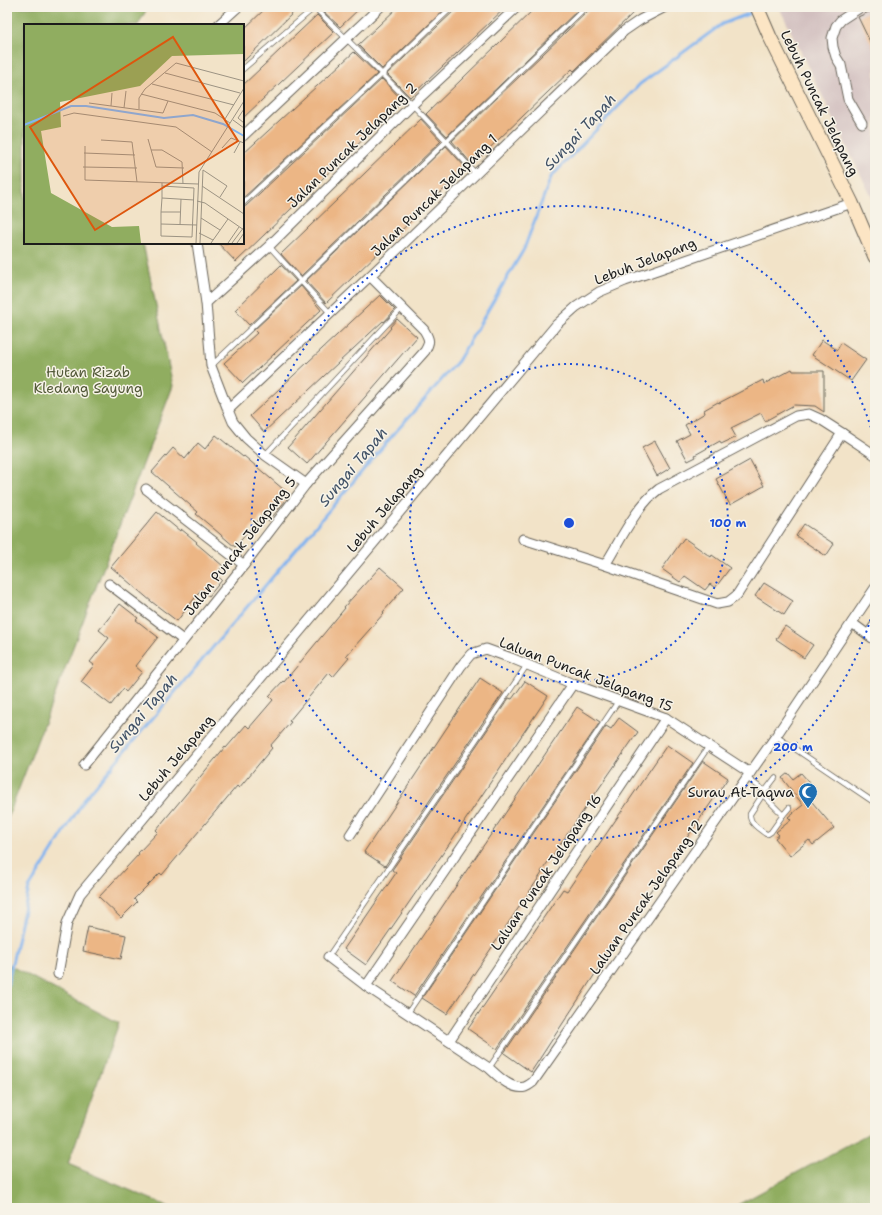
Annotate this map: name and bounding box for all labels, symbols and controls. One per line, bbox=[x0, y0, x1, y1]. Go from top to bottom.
inset map bbox=[24, 24, 244, 244]
street label: Lebuh Puncak Jelapang bbox=[777, 27, 863, 179]
street label: Jalan Puncak Jelapang 2 bbox=[284, 78, 420, 212]
water label: Sungai Tapah bbox=[539, 89, 621, 175]
street label: Jalan Puncak Jelapang 1 bbox=[367, 130, 501, 260]
street label: Lebuh Jelapang bbox=[592, 233, 698, 289]
park label: Hutan Rizab Kledang Sayung bbox=[33, 363, 143, 397]
water label: Sungai Tapah bbox=[314, 423, 392, 511]
street label: Lebuh Jelapang bbox=[343, 462, 425, 556]
street label: Jalan Puncak Jelapang 5 bbox=[180, 473, 300, 619]
text: 100 m bbox=[710, 515, 747, 531]
centre of rings bbox=[562, 516, 576, 530]
street label: Laluan Puncak Jelapang 15 bbox=[497, 633, 675, 715]
water label: Sungai Tapah bbox=[104, 669, 182, 757]
street label: Lebuh Jelapang bbox=[135, 711, 217, 805]
text: 200 m bbox=[773, 739, 813, 755]
mosque icon: Surau At-Taqwa bbox=[797, 781, 819, 809]
place label: Surau At-Taqwa bbox=[688, 783, 794, 801]
street label: Laluan Puncak Jelapang 16 bbox=[487, 790, 605, 954]
street label: Laluan Puncak Jelapang 12 bbox=[586, 816, 706, 978]

